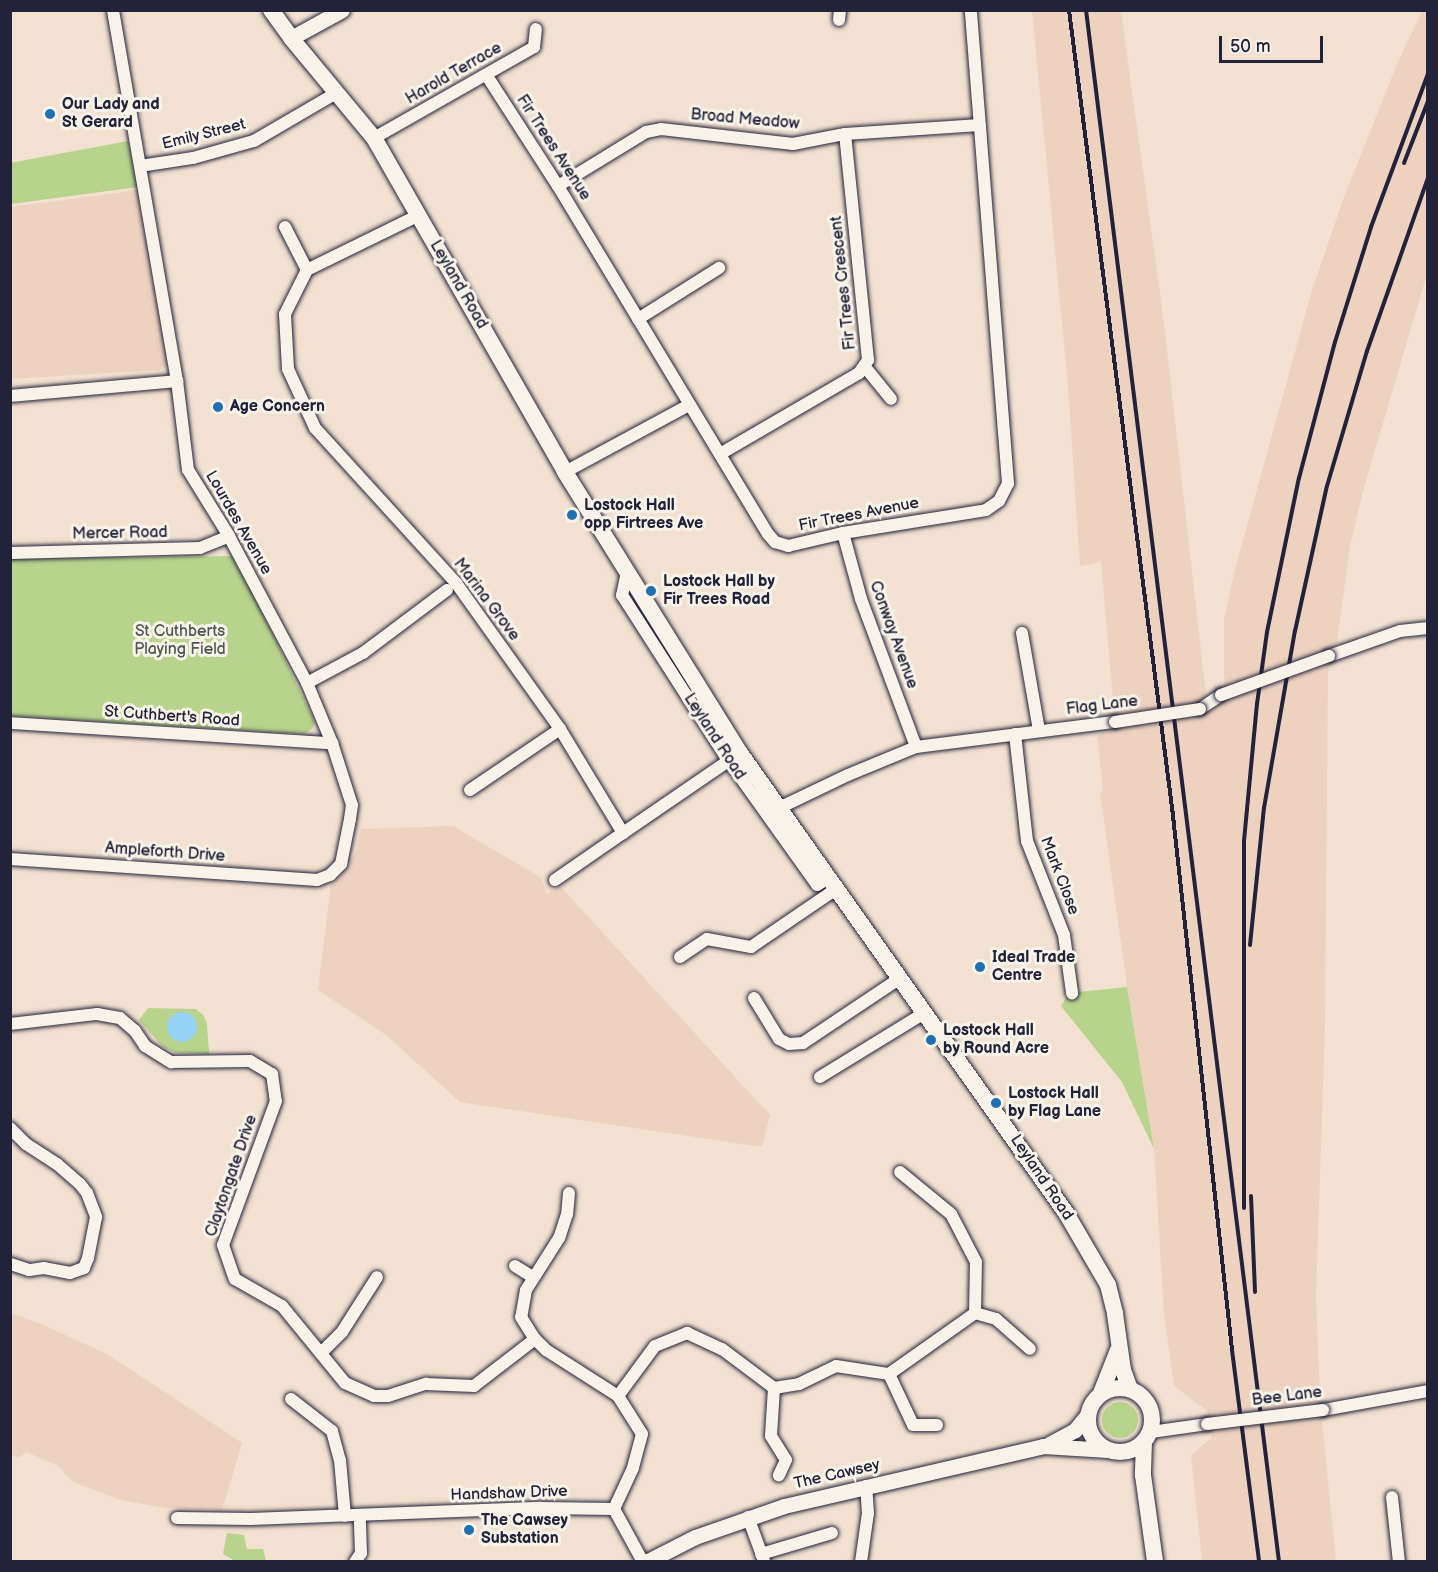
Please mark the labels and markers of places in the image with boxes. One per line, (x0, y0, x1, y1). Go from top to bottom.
place label: Our Lady and St Gerard (62, 95, 160, 133)
marker: Our Lady and St Gerard (43, 107, 57, 121)
place label: Age Concern (230, 397, 325, 417)
marker: Age Concern (211, 400, 225, 414)
place label: Lostock Hall opp Firtrees Ave (584, 496, 703, 534)
marker: Lostock Hall opp Firtrees Ave (565, 508, 579, 522)
place label: Lostock Hall by Fir Trees Road (663, 572, 775, 610)
marker: Lostock Hall by Fir Trees Road (644, 584, 658, 598)
place label: Ideal Trade Centre (992, 948, 1075, 986)
marker: Ideal Trade Centre (973, 960, 987, 974)
place label: Lostock Hall by Round Acre (943, 1021, 1049, 1059)
marker: Lostock Hall by Round Acre (924, 1033, 938, 1047)
place label: Lostock Hall by Flag Lane (1008, 1084, 1102, 1122)
marker: Lostock Hall by Flag Lane (989, 1096, 1003, 1110)
place label: The Cawsey Substation (481, 1511, 568, 1549)
marker: The Cawsey Substation (462, 1523, 476, 1537)

